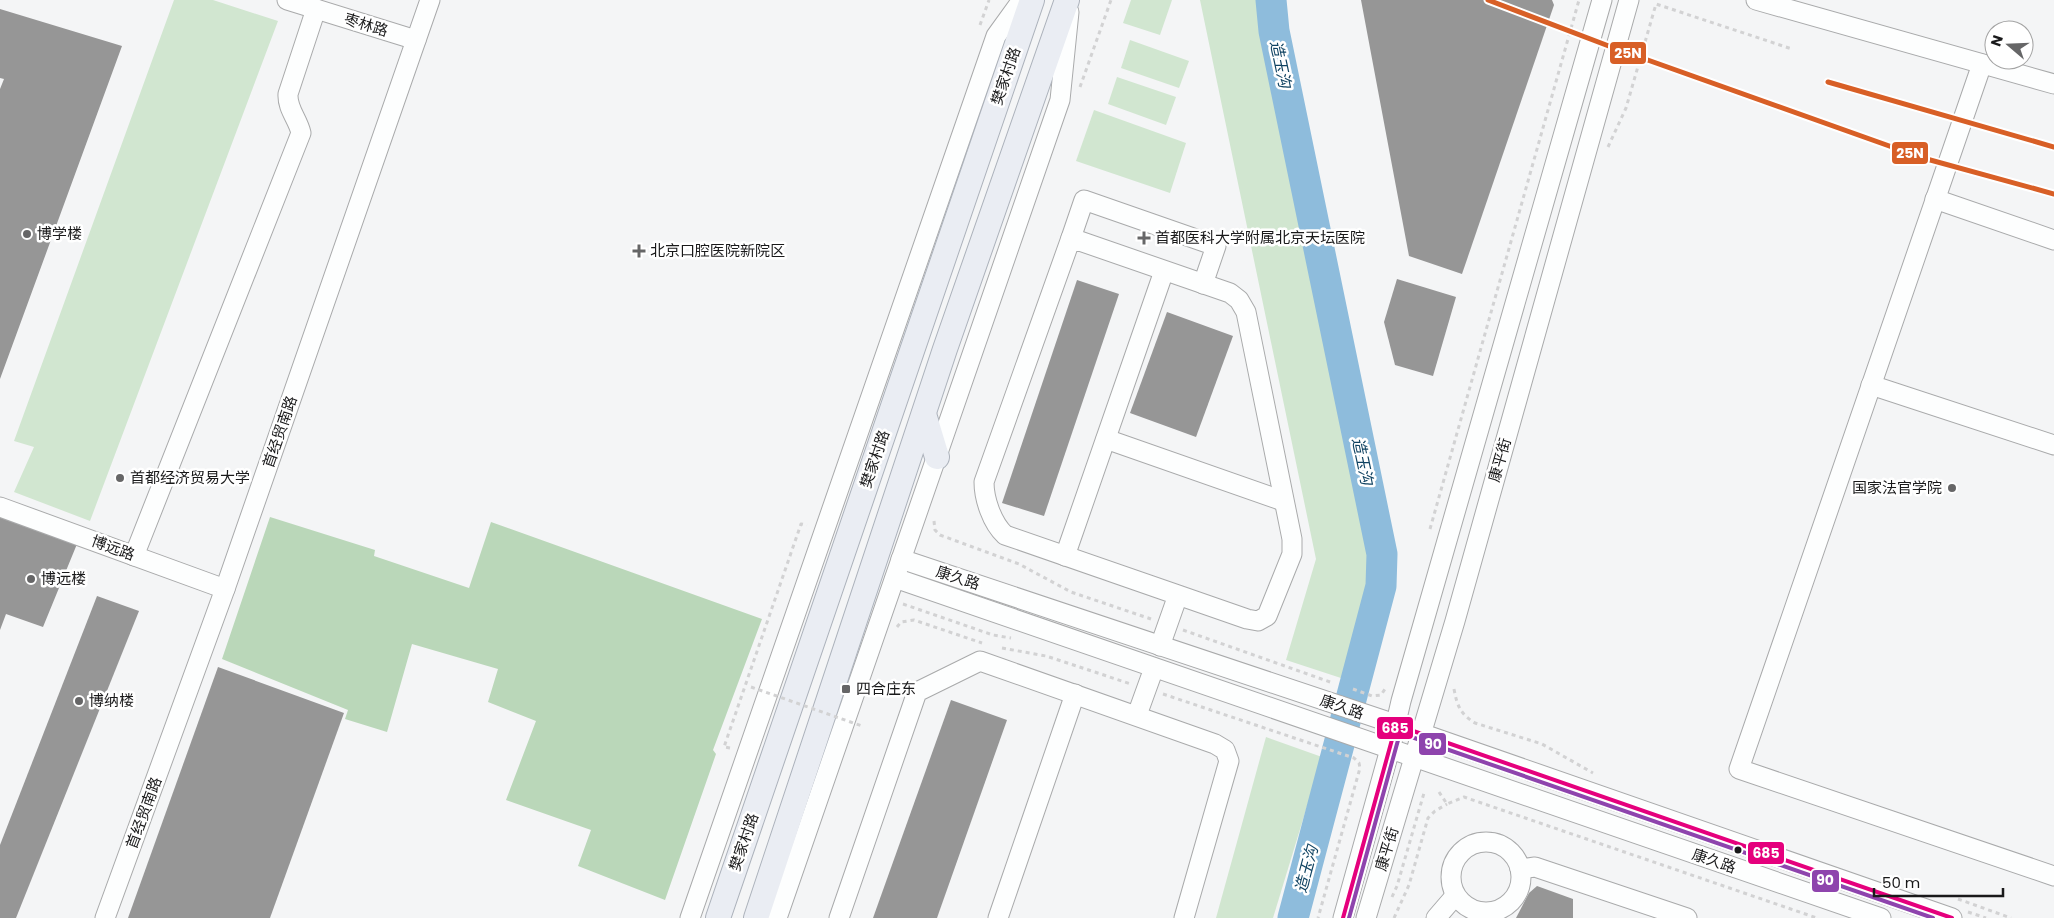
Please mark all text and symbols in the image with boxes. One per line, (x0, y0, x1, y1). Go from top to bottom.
street label: 枣林路 (342, 8, 391, 41)
north arrow (1984, 20, 2034, 70)
text: N (1986, 33, 2008, 49)
water label: 造玉沟 (1264, 38, 1297, 92)
line badge: 25N (1609, 41, 1647, 65)
text: 25N (1614, 43, 1642, 63)
street label: 樊家村路 (986, 44, 1025, 108)
line badge: 25N (1891, 141, 1929, 165)
text: 25N (1896, 143, 1924, 163)
place label: 博学楼 (37, 223, 82, 244)
place label: 首都医科大学附属北京天坛医院 (1155, 227, 1365, 248)
marker: 博学楼 (21, 228, 33, 240)
marker: 首都医科大学附属北京天坛医院 (1137, 231, 1151, 245)
place label: 北京口腔医院新院区 (650, 240, 785, 261)
marker: 北京口腔医院新院区 (632, 244, 646, 258)
street label: 首经贸南路 (257, 393, 302, 471)
street label: 樊家村路 (855, 427, 894, 491)
water label: 造玉沟 (1346, 435, 1379, 489)
street label: 康平街 (1483, 435, 1516, 484)
place label: 首都经济贸易大学 (130, 467, 250, 488)
marker: 首都经济贸易大学 (114, 472, 126, 484)
place label: 国家法官学院 (1852, 477, 1942, 498)
marker: 国家法官学院 (1946, 482, 1958, 494)
street label: 博远路 (88, 530, 138, 565)
street label: 康久路 (934, 561, 983, 594)
place label: 博远楼 (41, 568, 86, 589)
marker: 博远楼 (25, 573, 37, 585)
place label: 四合庄东 (856, 678, 916, 699)
marker: 四合庄东 (840, 683, 852, 695)
street label: 康久路 (1317, 689, 1367, 724)
place label: 博纳楼 (89, 690, 134, 711)
marker: 博纳楼 (73, 695, 85, 707)
line badge: 685 (1376, 716, 1414, 740)
text: 685 (1381, 718, 1409, 738)
line badge: 90 (1418, 732, 1447, 756)
text: 90 (1424, 734, 1442, 754)
street label: 首经贸南路 (121, 774, 166, 852)
street label: 樊家村路 (724, 810, 763, 874)
street label: 康平街 (1370, 824, 1403, 873)
water label: 造玉沟 (1289, 841, 1324, 895)
line badge: 685 (1747, 841, 1785, 865)
street label: 康久路 (1689, 843, 1739, 878)
text: 685 (1752, 843, 1780, 863)
unlabelled marker (1733, 845, 1743, 855)
scale bar (1874, 866, 2003, 898)
line badge: 90 (1811, 869, 1840, 893)
text: 90 (1816, 870, 1834, 890)
text: 50 m (1882, 872, 1920, 893)

